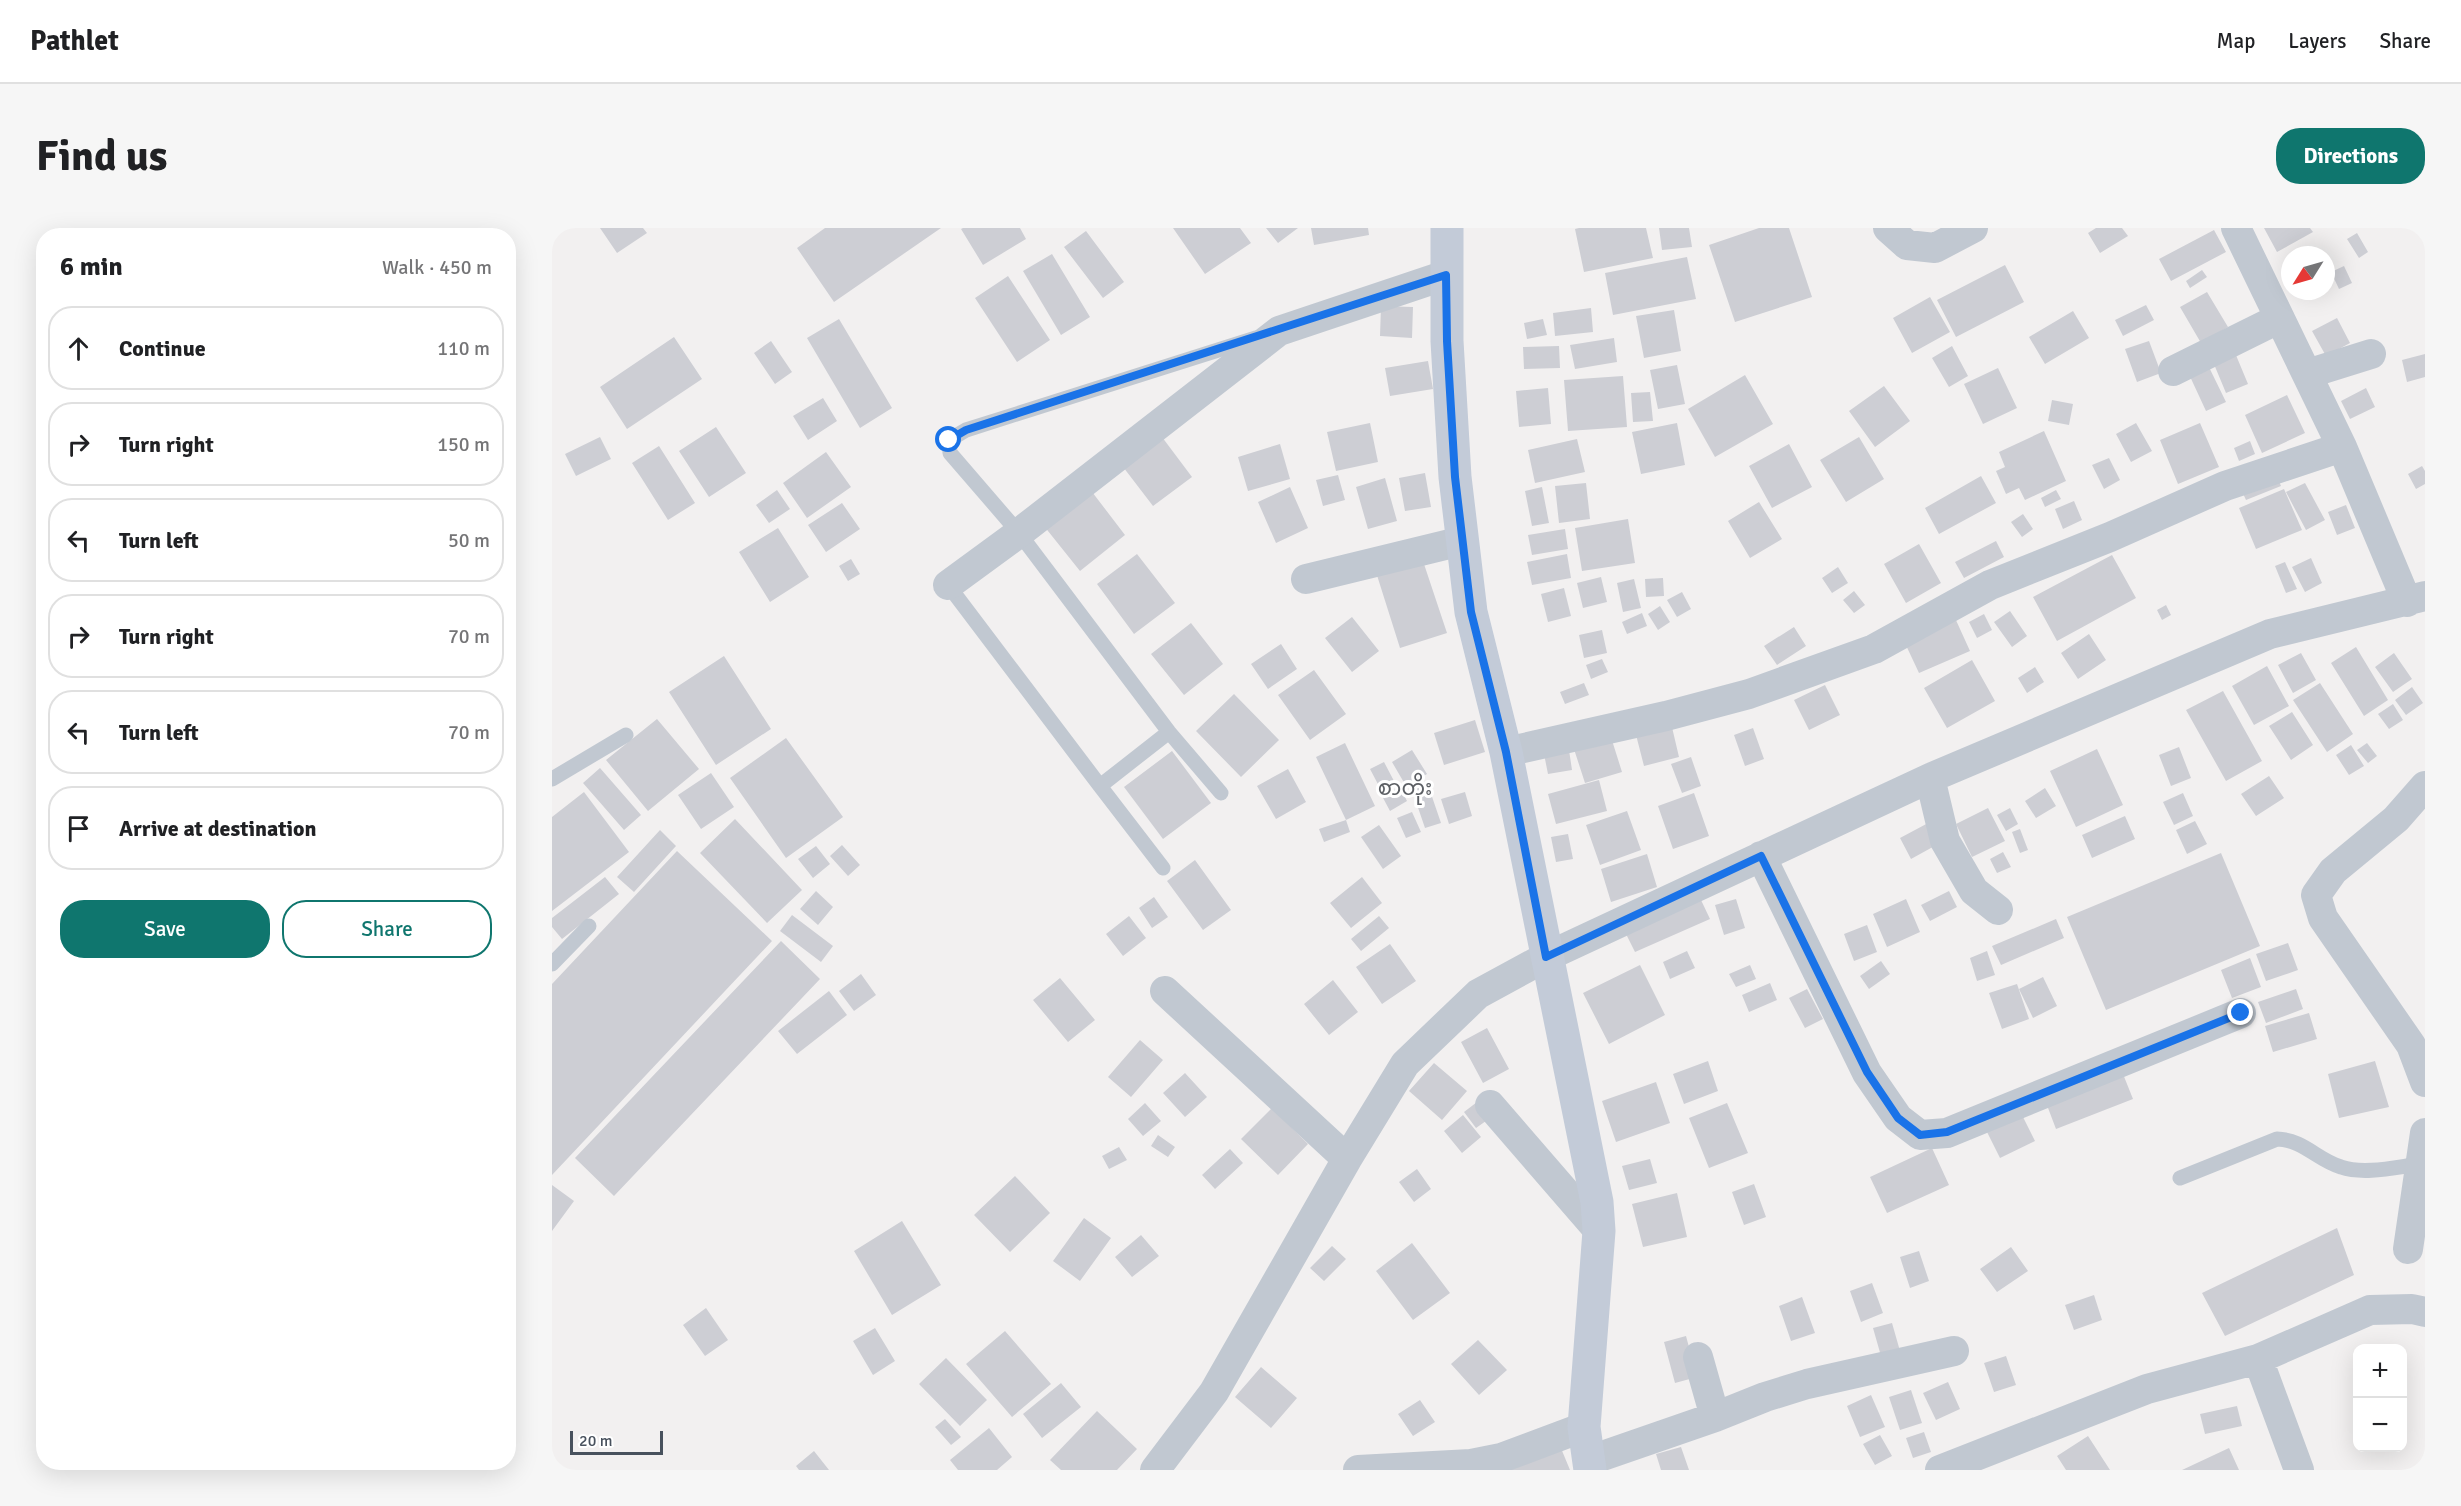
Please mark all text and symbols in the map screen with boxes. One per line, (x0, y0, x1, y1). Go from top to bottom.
text: Pathlet (30, 24, 119, 58)
text: Map (2217, 28, 2255, 54)
text: Layers (2288, 28, 2346, 54)
text: Share (2379, 28, 2431, 54)
button: Directions (2276, 128, 2425, 184)
text: Find us (36, 131, 167, 182)
north arrow (2281, 246, 2335, 300)
text: 6 min (60, 251, 123, 283)
text: Walk · 450 m (382, 255, 492, 280)
icon: ahead (62, 332, 95, 365)
text: Continue (119, 335, 206, 362)
text: 110 m (437, 336, 490, 361)
route start (935, 426, 961, 452)
icon: right (62, 428, 95, 461)
text: Turn right (119, 431, 214, 458)
text: 150 m (437, 432, 490, 457)
icon: left (62, 524, 95, 557)
text: Turn left (119, 527, 199, 554)
text: 50 m (448, 528, 490, 553)
icon: right (62, 620, 95, 653)
text: Turn right (119, 623, 214, 650)
text: 70 m (448, 624, 490, 649)
icon: left (62, 716, 95, 749)
text: Turn left (119, 719, 199, 746)
text: 70 m (448, 720, 490, 745)
district label: စာတိုး (1378, 772, 1432, 805)
icon: arrive (62, 812, 95, 845)
text: Arrive at destination (119, 815, 316, 842)
button: Save (60, 900, 270, 958)
button: Share (282, 900, 492, 958)
route end (2227, 999, 2253, 1025)
map controls (2353, 1344, 2407, 1452)
button: + (2353, 1344, 2407, 1398)
button: − (2353, 1398, 2407, 1452)
scale bar (570, 1428, 663, 1456)
text: 20 m (579, 1431, 613, 1451)

